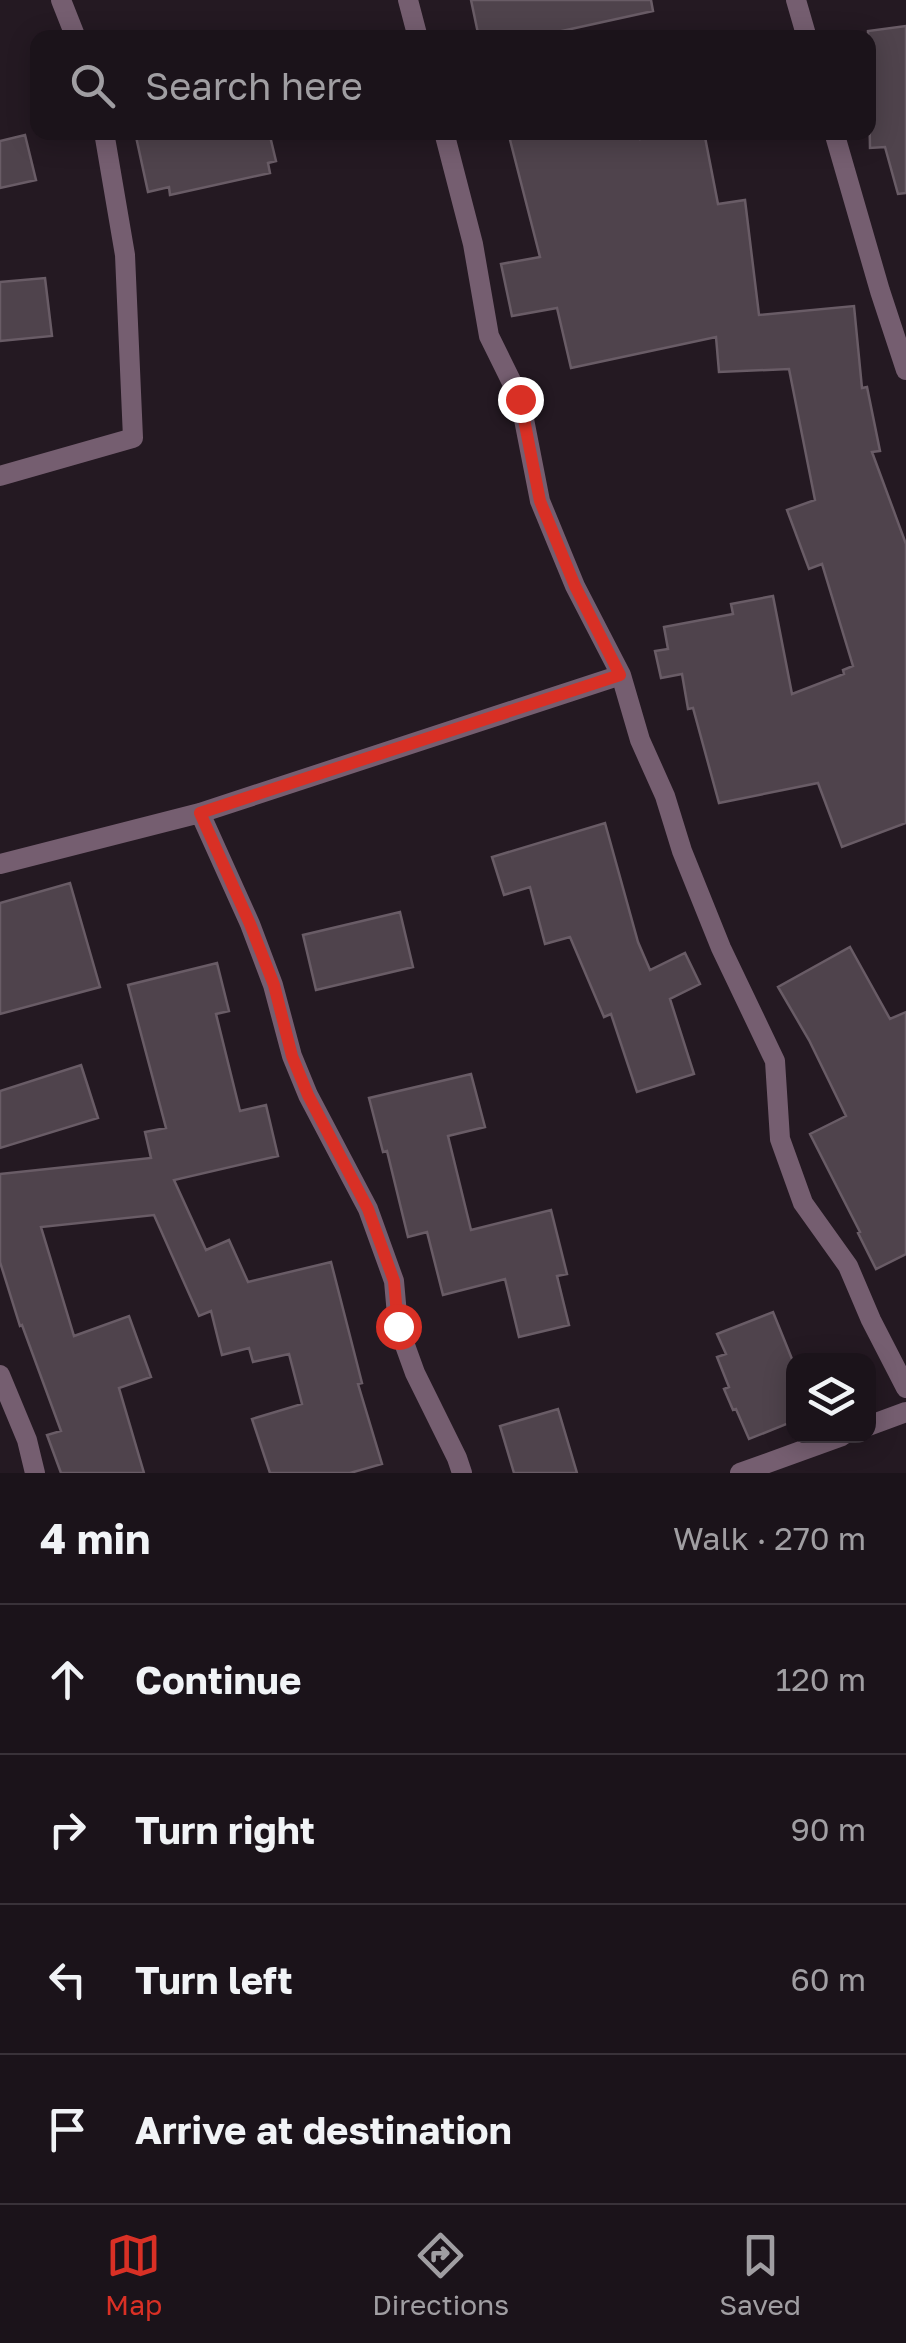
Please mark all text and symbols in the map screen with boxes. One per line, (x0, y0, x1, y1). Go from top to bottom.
search box (30, 30, 876, 140)
icon: search (65, 58, 120, 113)
text: Search here (145, 63, 363, 108)
route end (498, 377, 544, 423)
route start (376, 1304, 422, 1350)
map controls (786, 1353, 876, 1443)
button: layers (786, 1353, 876, 1443)
text: 4 min (40, 1513, 150, 1563)
text: Walk · 270 m (673, 1519, 866, 1557)
icon: ahead (40, 1652, 95, 1707)
text: Continue (135, 1657, 301, 1702)
text: 120 m (776, 1660, 866, 1698)
icon: right (40, 1802, 95, 1857)
text: Turn right (135, 1807, 315, 1852)
text: 90 m (790, 1810, 866, 1848)
icon: left (40, 1952, 95, 2007)
text: Turn left (135, 1957, 293, 2002)
text: 60 m (790, 1960, 866, 1998)
icon: arrive (40, 2102, 95, 2157)
text: Arrive at destination (135, 2107, 512, 2152)
tab: Map (105, 2228, 162, 2321)
tab: Directions (372, 2228, 509, 2321)
tab: Saved (719, 2228, 801, 2321)

